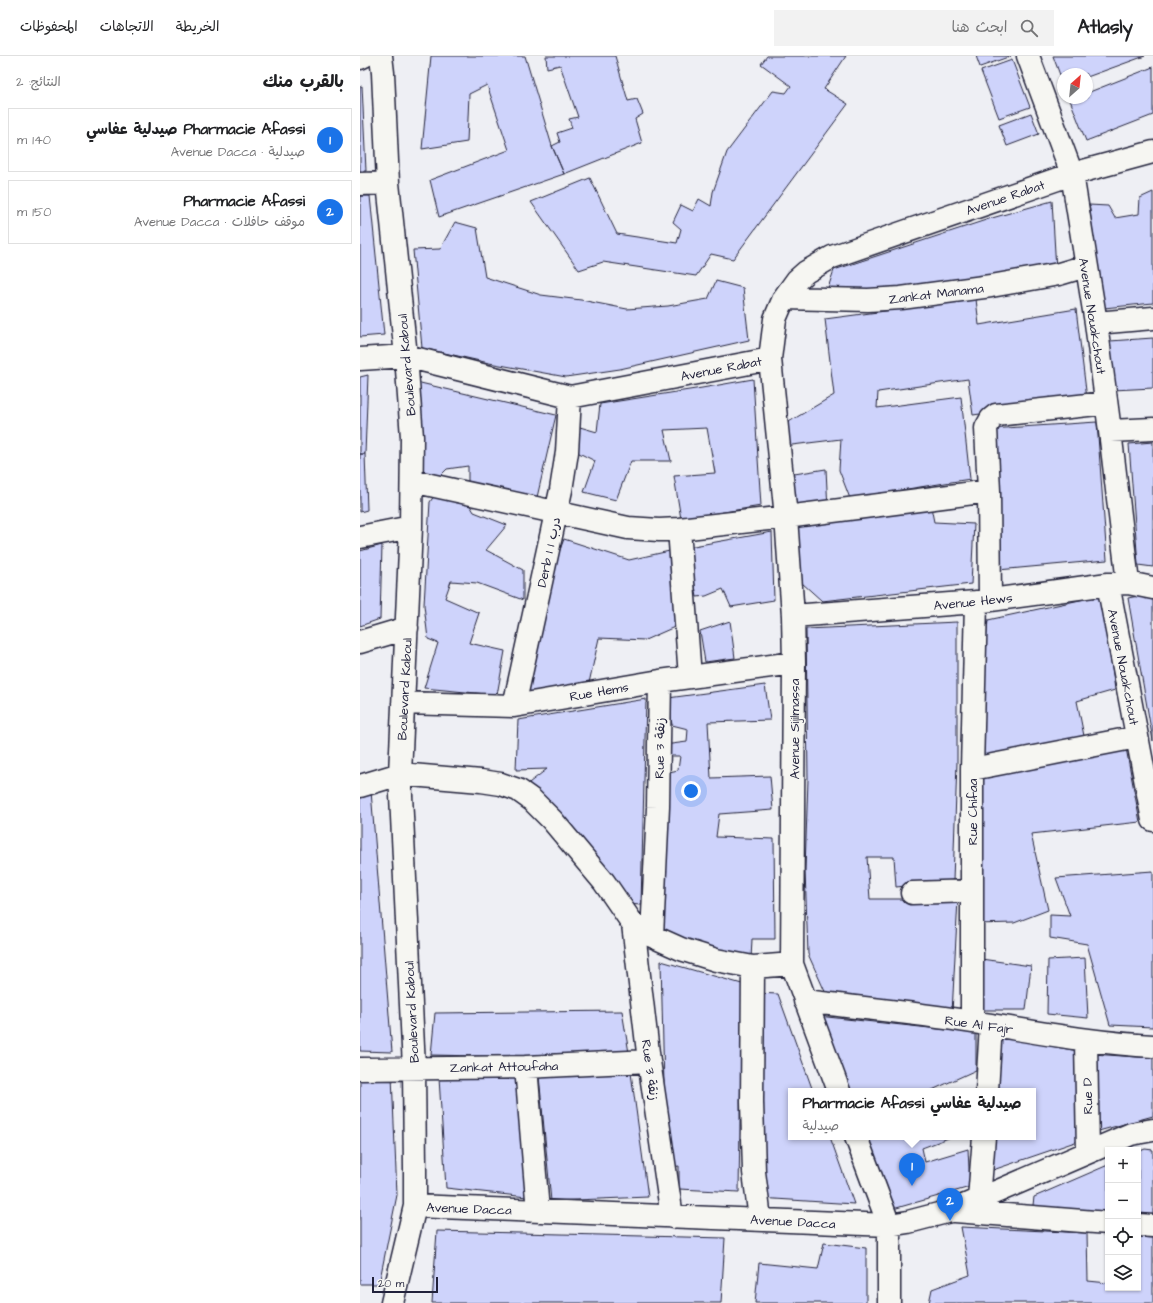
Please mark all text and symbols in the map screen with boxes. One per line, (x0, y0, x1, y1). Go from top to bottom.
search box (774, 10, 1054, 46)
text: Atlasly (1078, 14, 1133, 41)
text: المحفوظات (20, 17, 78, 37)
text: الاتجاهات (100, 17, 154, 37)
text: الخريطة (176, 17, 219, 37)
text: ابحث هنا (951, 17, 1008, 38)
icon: search (1018, 17, 1040, 39)
north arrow (1057, 68, 1093, 104)
text: بالقرب منك (263, 70, 344, 94)
text: النتائج: 2 (16, 73, 61, 91)
text: Pharmacie Afassi صيدلية عفاسي (86, 119, 305, 140)
text: 140 m (17, 131, 51, 149)
text: 1 (329, 131, 331, 149)
text: صيدلية · Avenue Dacca (171, 143, 305, 161)
street label: Avenue Rabat (963, 176, 1048, 220)
text: Pharmacie Afassi (183, 191, 305, 212)
text: 150 m (17, 203, 51, 221)
text: 2 (326, 203, 334, 221)
text: موقف حافلات · Avenue Dacca (134, 213, 305, 231)
street label: Avenue Nouakchout (1074, 256, 1110, 377)
street label: Zankat Manama (888, 279, 985, 309)
street label: Boulevard Kaboul (394, 313, 420, 417)
street label: Avenue Rabat (679, 352, 764, 386)
street label: Derb 1 درب 1 (533, 515, 565, 589)
street label: Avenue Hews (933, 589, 1014, 615)
street label: Avenue Nouakchout (1103, 608, 1143, 728)
street label: Boulevard Kaboul (393, 637, 417, 741)
street label: Rue Hems (568, 678, 631, 706)
street label: Avenue Sijilmassa (786, 678, 804, 779)
street label: Rue 3 زنقة (650, 717, 670, 779)
street label: Rue Chifaa (964, 778, 982, 845)
your location (681, 781, 701, 801)
street label: Boulevard Kaboul (400, 960, 424, 1064)
street label: Rue Al Fajr (944, 1011, 1014, 1039)
street label: Rue 3 زنقة (637, 1039, 663, 1102)
street label: Zankat Attoufaha (450, 1057, 559, 1077)
street label: Rue D (1079, 1077, 1097, 1114)
popup (788, 1088, 1036, 1140)
text: Pharmacie Afassi صيدلية عفاسي (803, 1093, 1021, 1114)
text: صيدلية (803, 1117, 839, 1135)
map controls (1105, 1147, 1141, 1291)
button: + (1105, 1147, 1141, 1183)
pin: 1 (899, 1153, 925, 1186)
button: − (1105, 1183, 1141, 1219)
pin: 2 (937, 1188, 963, 1221)
street label: Avenue Dacca (426, 1199, 512, 1220)
street label: Avenue Dacca (750, 1211, 837, 1233)
button: locate (1105, 1219, 1141, 1255)
button: layers (1105, 1255, 1141, 1291)
scale bar (372, 1275, 438, 1294)
text: 20 m (378, 1276, 404, 1291)

